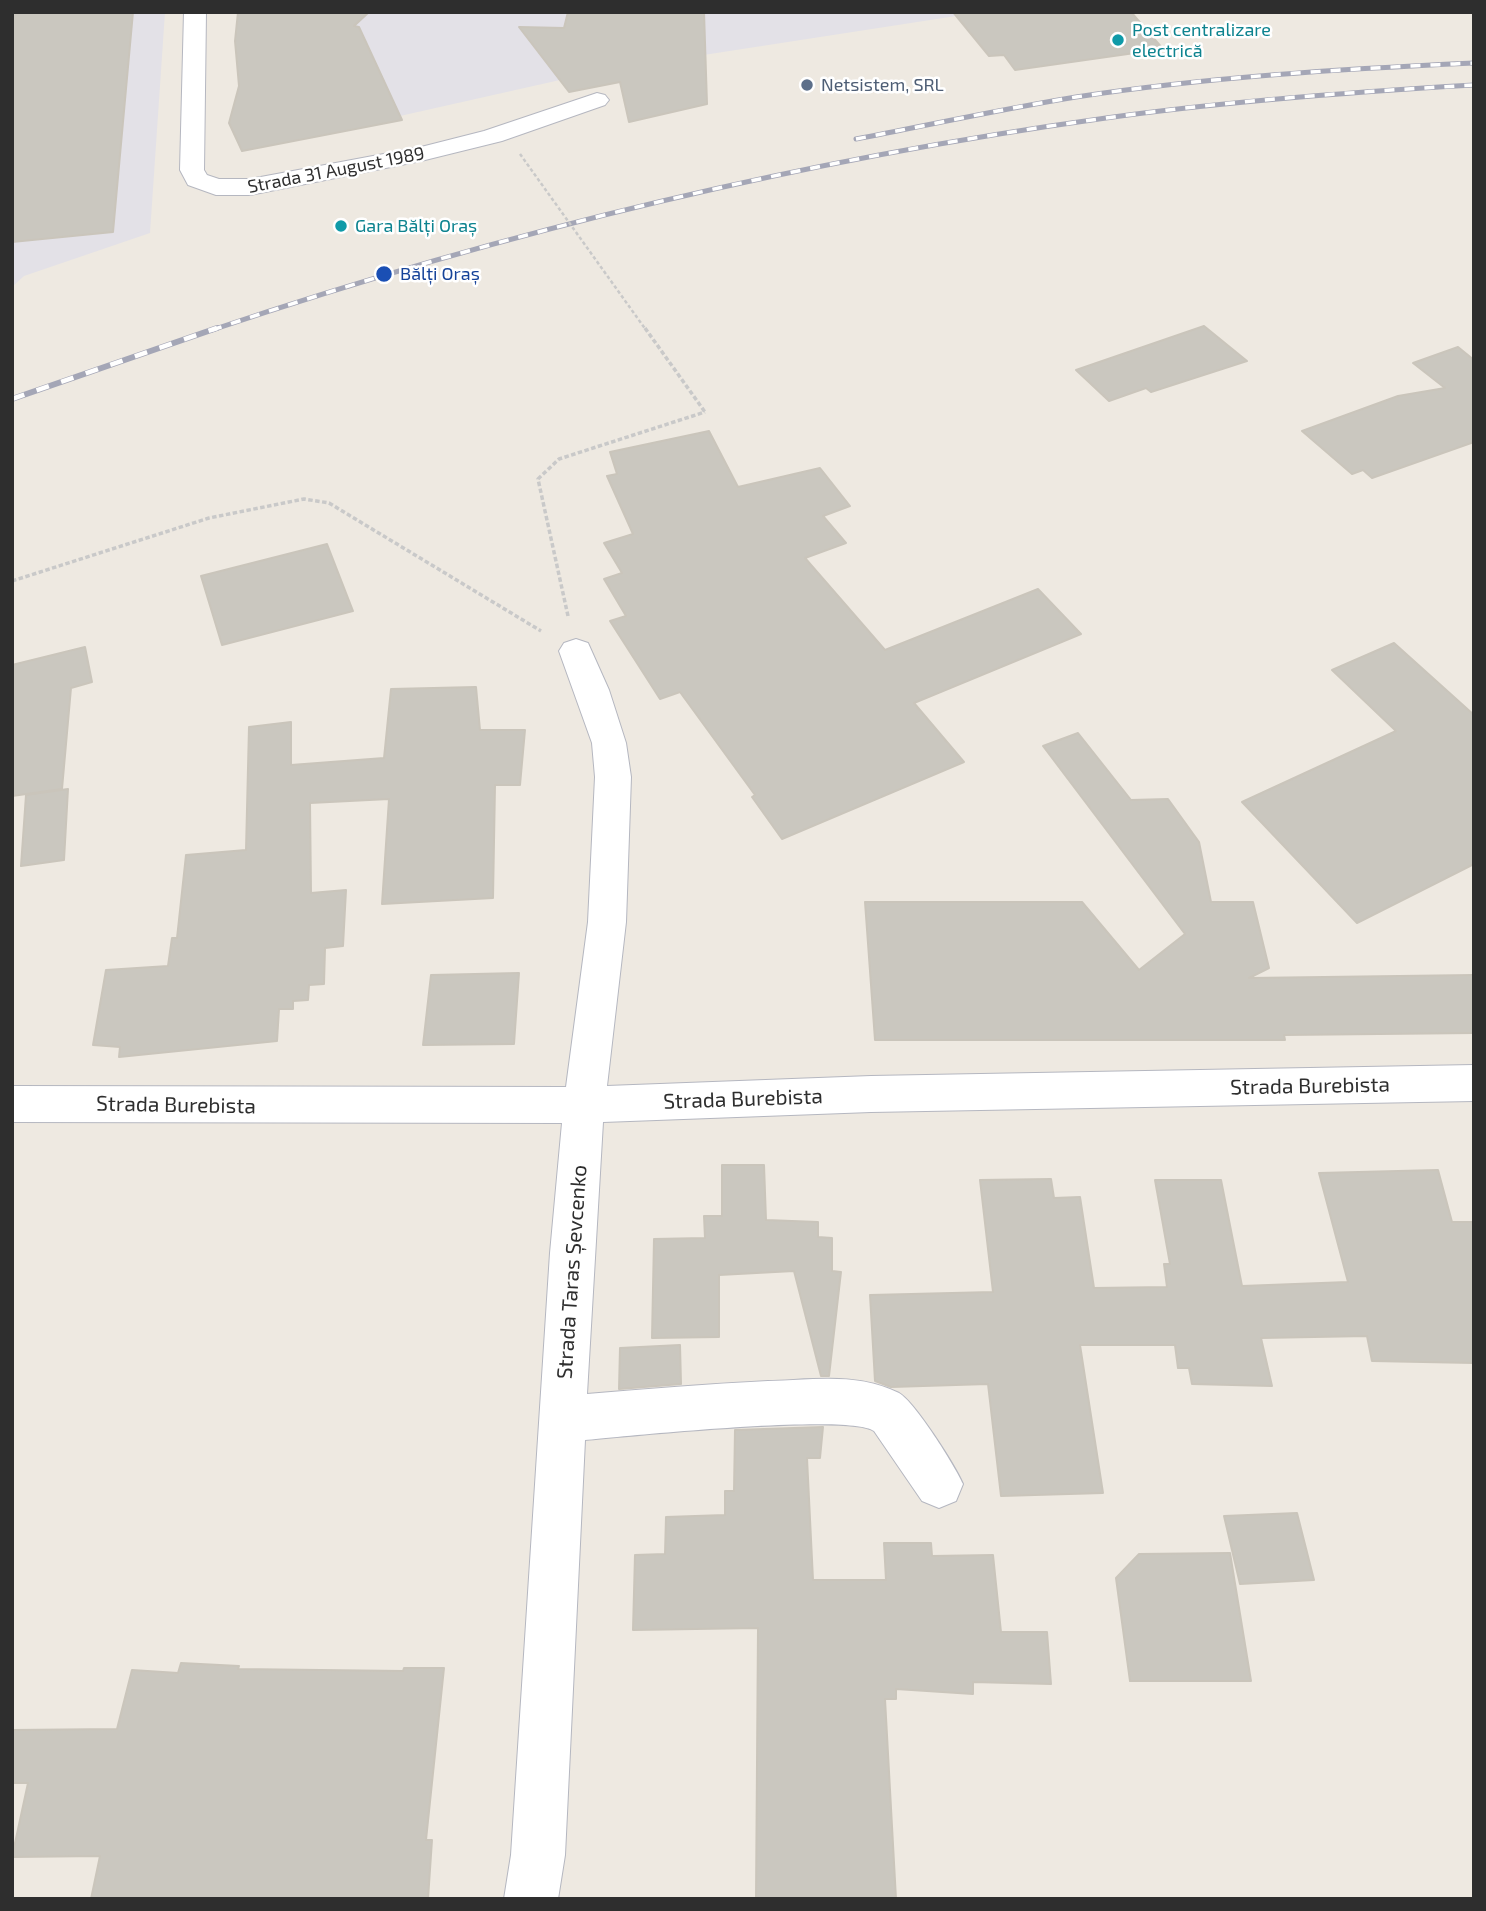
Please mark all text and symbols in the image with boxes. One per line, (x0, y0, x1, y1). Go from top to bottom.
place label: Post centralizare electrică (1132, 19, 1271, 61)
marker: Post centralizare electrică (1110, 32, 1126, 48)
place label: Netsistem, SRL (821, 74, 944, 96)
marker: Netsistem, SRL (799, 77, 815, 93)
street label: Strada 31 August 1989 (246, 142, 426, 198)
place label: Gara Bălți Oraș (355, 215, 477, 237)
marker: Gara Bălți Oraș (333, 218, 349, 234)
place label: Bălți Oraș (400, 263, 480, 285)
marker: Bălți Oraș (374, 264, 394, 284)
street label: Strada Burebista (1230, 1072, 1390, 1100)
street label: Strada Burebista (663, 1084, 823, 1114)
street label: Strada Burebista (96, 1091, 256, 1119)
street label: Strada Taras Șevcenko (552, 1164, 592, 1380)

